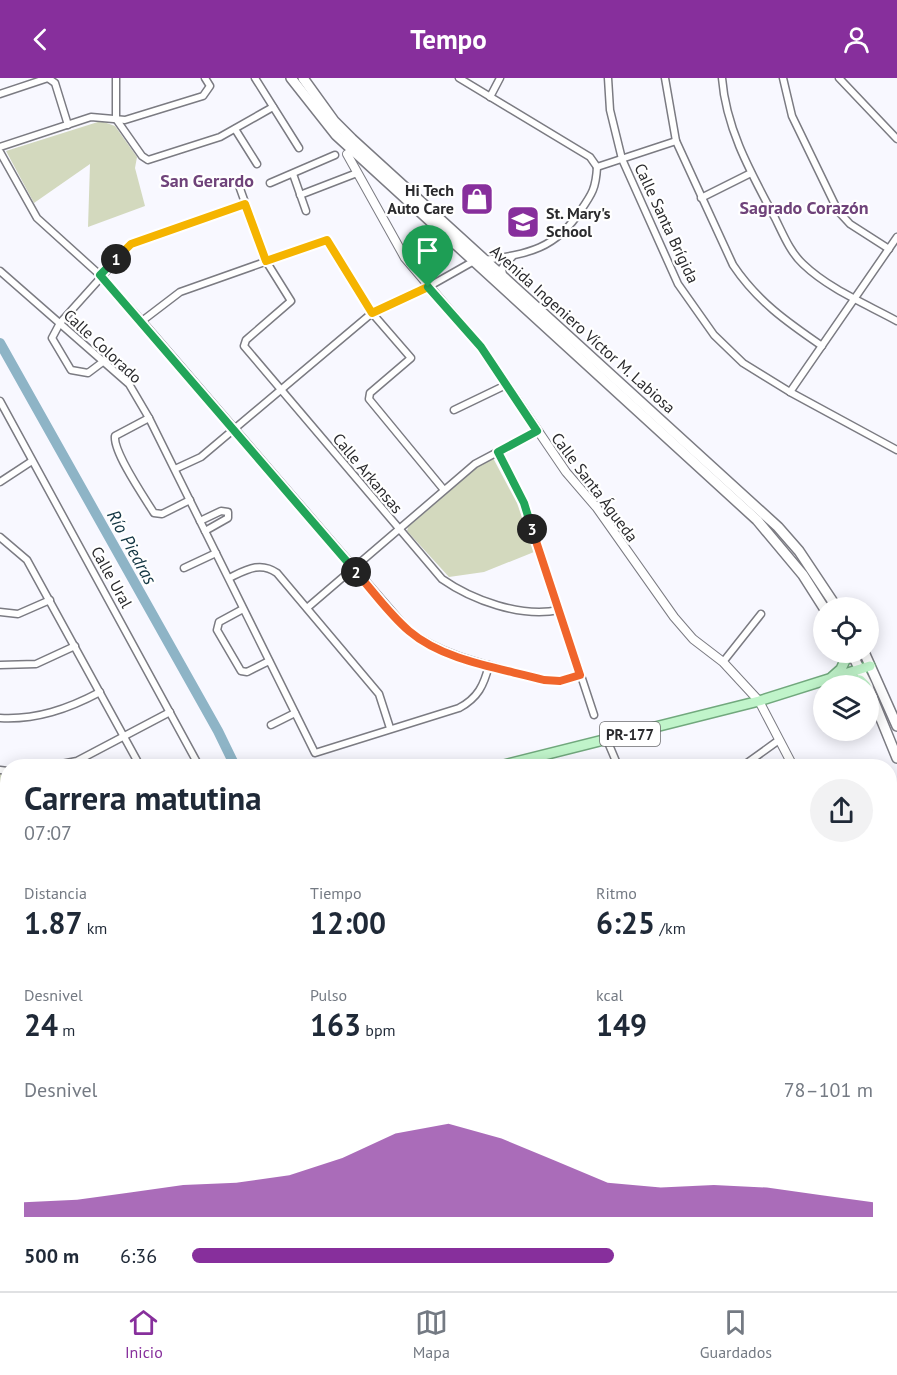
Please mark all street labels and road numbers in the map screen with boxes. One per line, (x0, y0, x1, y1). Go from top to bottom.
street label: Calle Santa Brígida (630, 160, 704, 286)
street label: Avenida Ingeniero Víctor M. Labiosa (486, 241, 680, 417)
street label: Calle Colorado (60, 305, 146, 387)
street label: Calle Santa Águeda (547, 428, 643, 546)
street label: Calle Arkansas (329, 429, 408, 517)
street label: Calle Ural (87, 543, 137, 611)
road number: PR-177 (600, 722, 660, 746)

